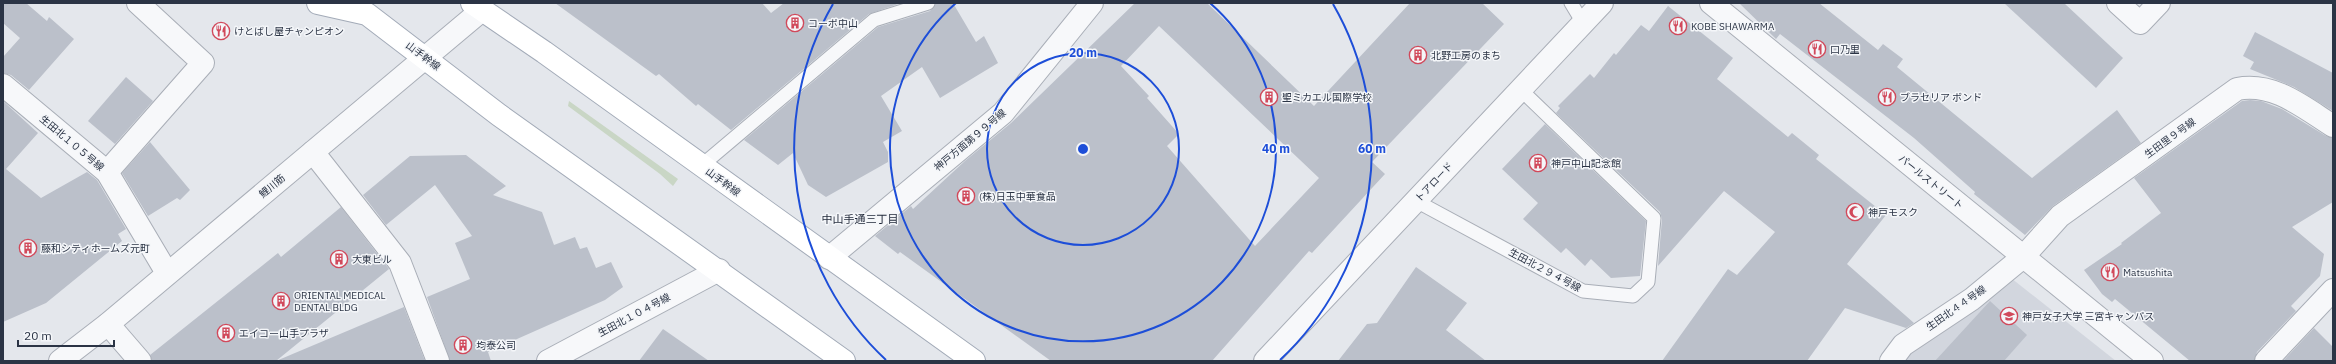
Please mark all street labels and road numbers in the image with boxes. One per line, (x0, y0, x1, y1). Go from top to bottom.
street label: 山手幹線 (403, 39, 443, 73)
street label: 神戸方面第９９号線 (931, 106, 1009, 174)
street label: 生田北１０５号線 (37, 112, 107, 174)
street label: 生田里９号線 (2142, 115, 2198, 161)
street label: パールストリート (1896, 152, 1966, 212)
street label: トアロード (1412, 159, 1456, 205)
street label: 山手幹線 (703, 165, 743, 199)
street label: 鯉川筋 (256, 171, 288, 201)
street label: 生田北２９４号線 (1507, 245, 1583, 295)
street label: 生田北４４号線 (1924, 283, 1988, 333)
street label: 生田北１０４号線 (596, 290, 672, 340)

